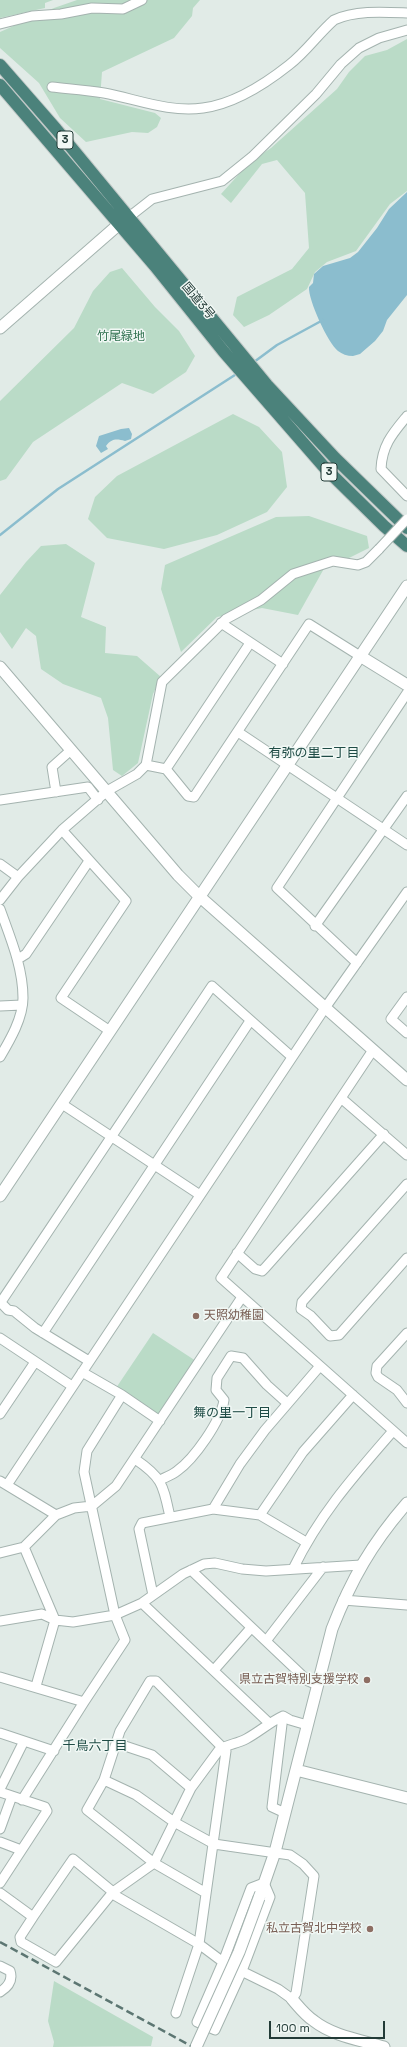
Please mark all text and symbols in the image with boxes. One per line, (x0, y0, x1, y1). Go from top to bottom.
road number: 3 (57, 131, 73, 149)
street label: 国道3号 (179, 280, 217, 322)
park label: 竹尾緑地 (97, 330, 145, 344)
road number: 3 (321, 463, 337, 481)
district label: 有弥の里二丁目 (269, 745, 359, 761)
place label: 天照幼稚園 (204, 1309, 264, 1323)
marker: 天照幼稚園 (191, 1311, 201, 1321)
district label: 舞の里一丁目 (193, 1405, 271, 1421)
place label: 県立古賀特別支援学校 (239, 1673, 359, 1687)
marker: 県立古賀特別支援学校 (362, 1675, 372, 1685)
district label: 千鳥六丁目 (63, 1738, 127, 1754)
place label: 私立古賀北中学校 (266, 1922, 362, 1936)
marker: 私立古賀北中学校 (365, 1924, 375, 1934)
scale bar (271, 2013, 387, 2039)
text: 100 m (276, 2020, 310, 2036)

